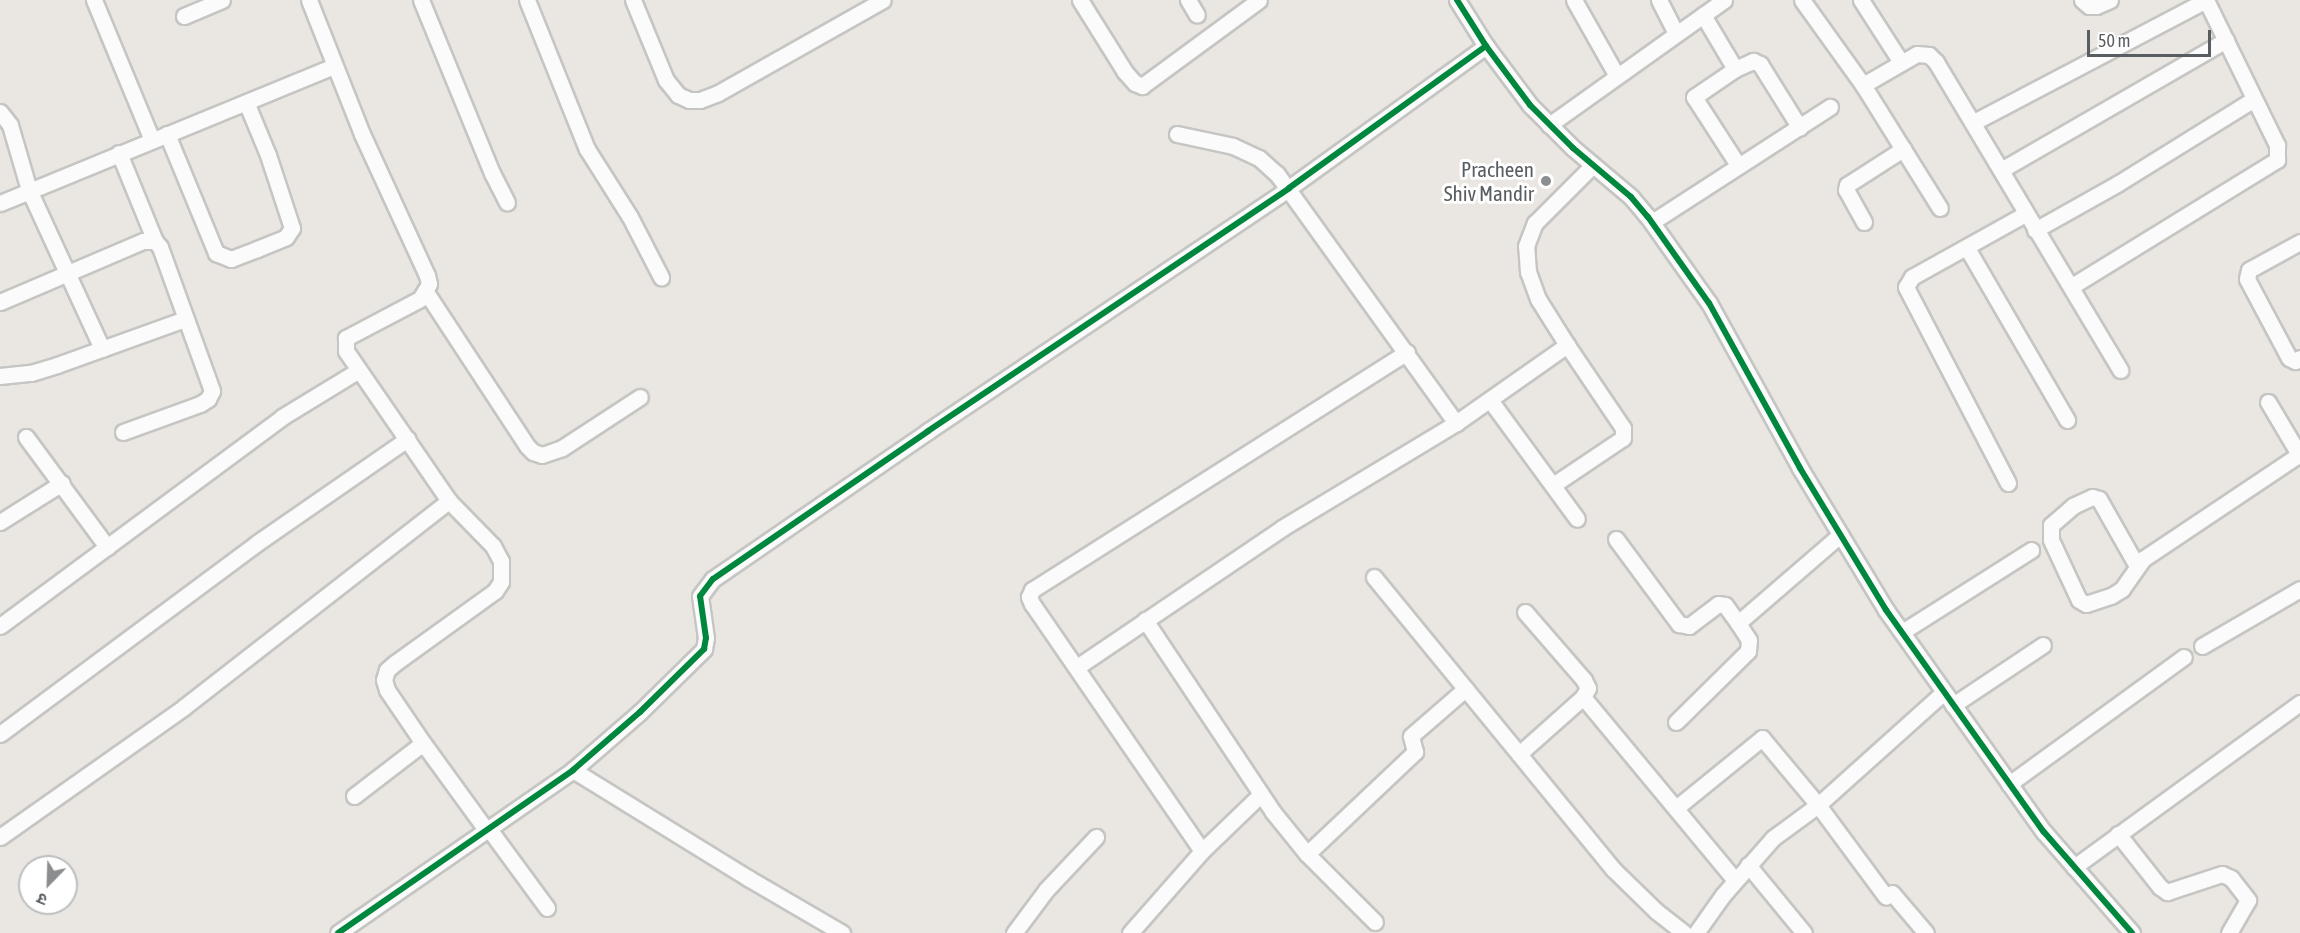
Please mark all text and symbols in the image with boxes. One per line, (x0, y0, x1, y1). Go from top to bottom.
scale bar (2090, 18, 2214, 56)
text: 50 m (2098, 30, 2130, 51)
place label: Pracheen Shiv Mandir (1444, 156, 1534, 206)
marker: Pracheen Shiv Mandir (1539, 174, 1553, 188)
north arrow (18, 855, 78, 915)
text: उ (34, 890, 50, 910)

